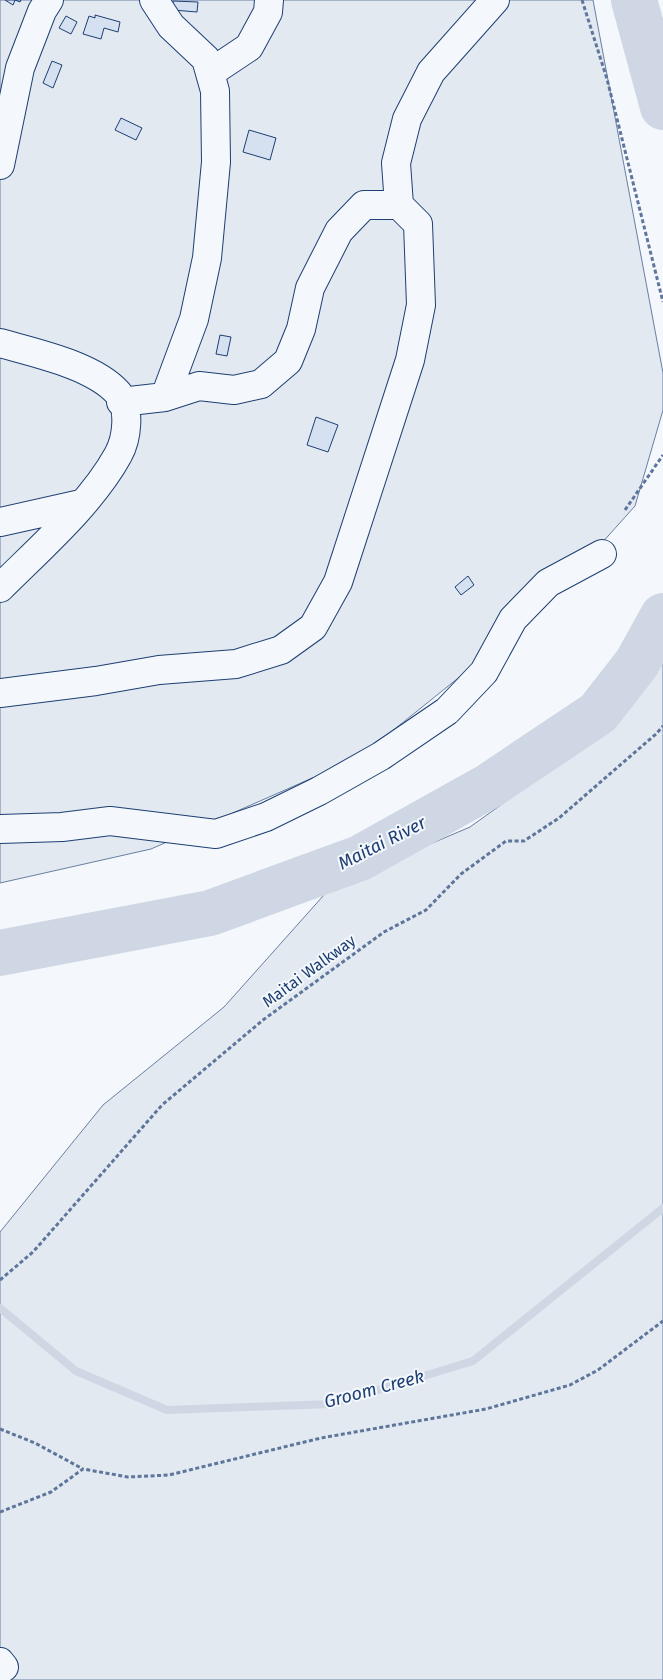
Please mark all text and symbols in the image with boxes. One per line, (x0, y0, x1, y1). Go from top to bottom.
water label: Maitai River (334, 811, 431, 875)
street label: Maitai Walkway (259, 931, 359, 1011)
water label: Groom Creek (322, 1365, 427, 1413)

